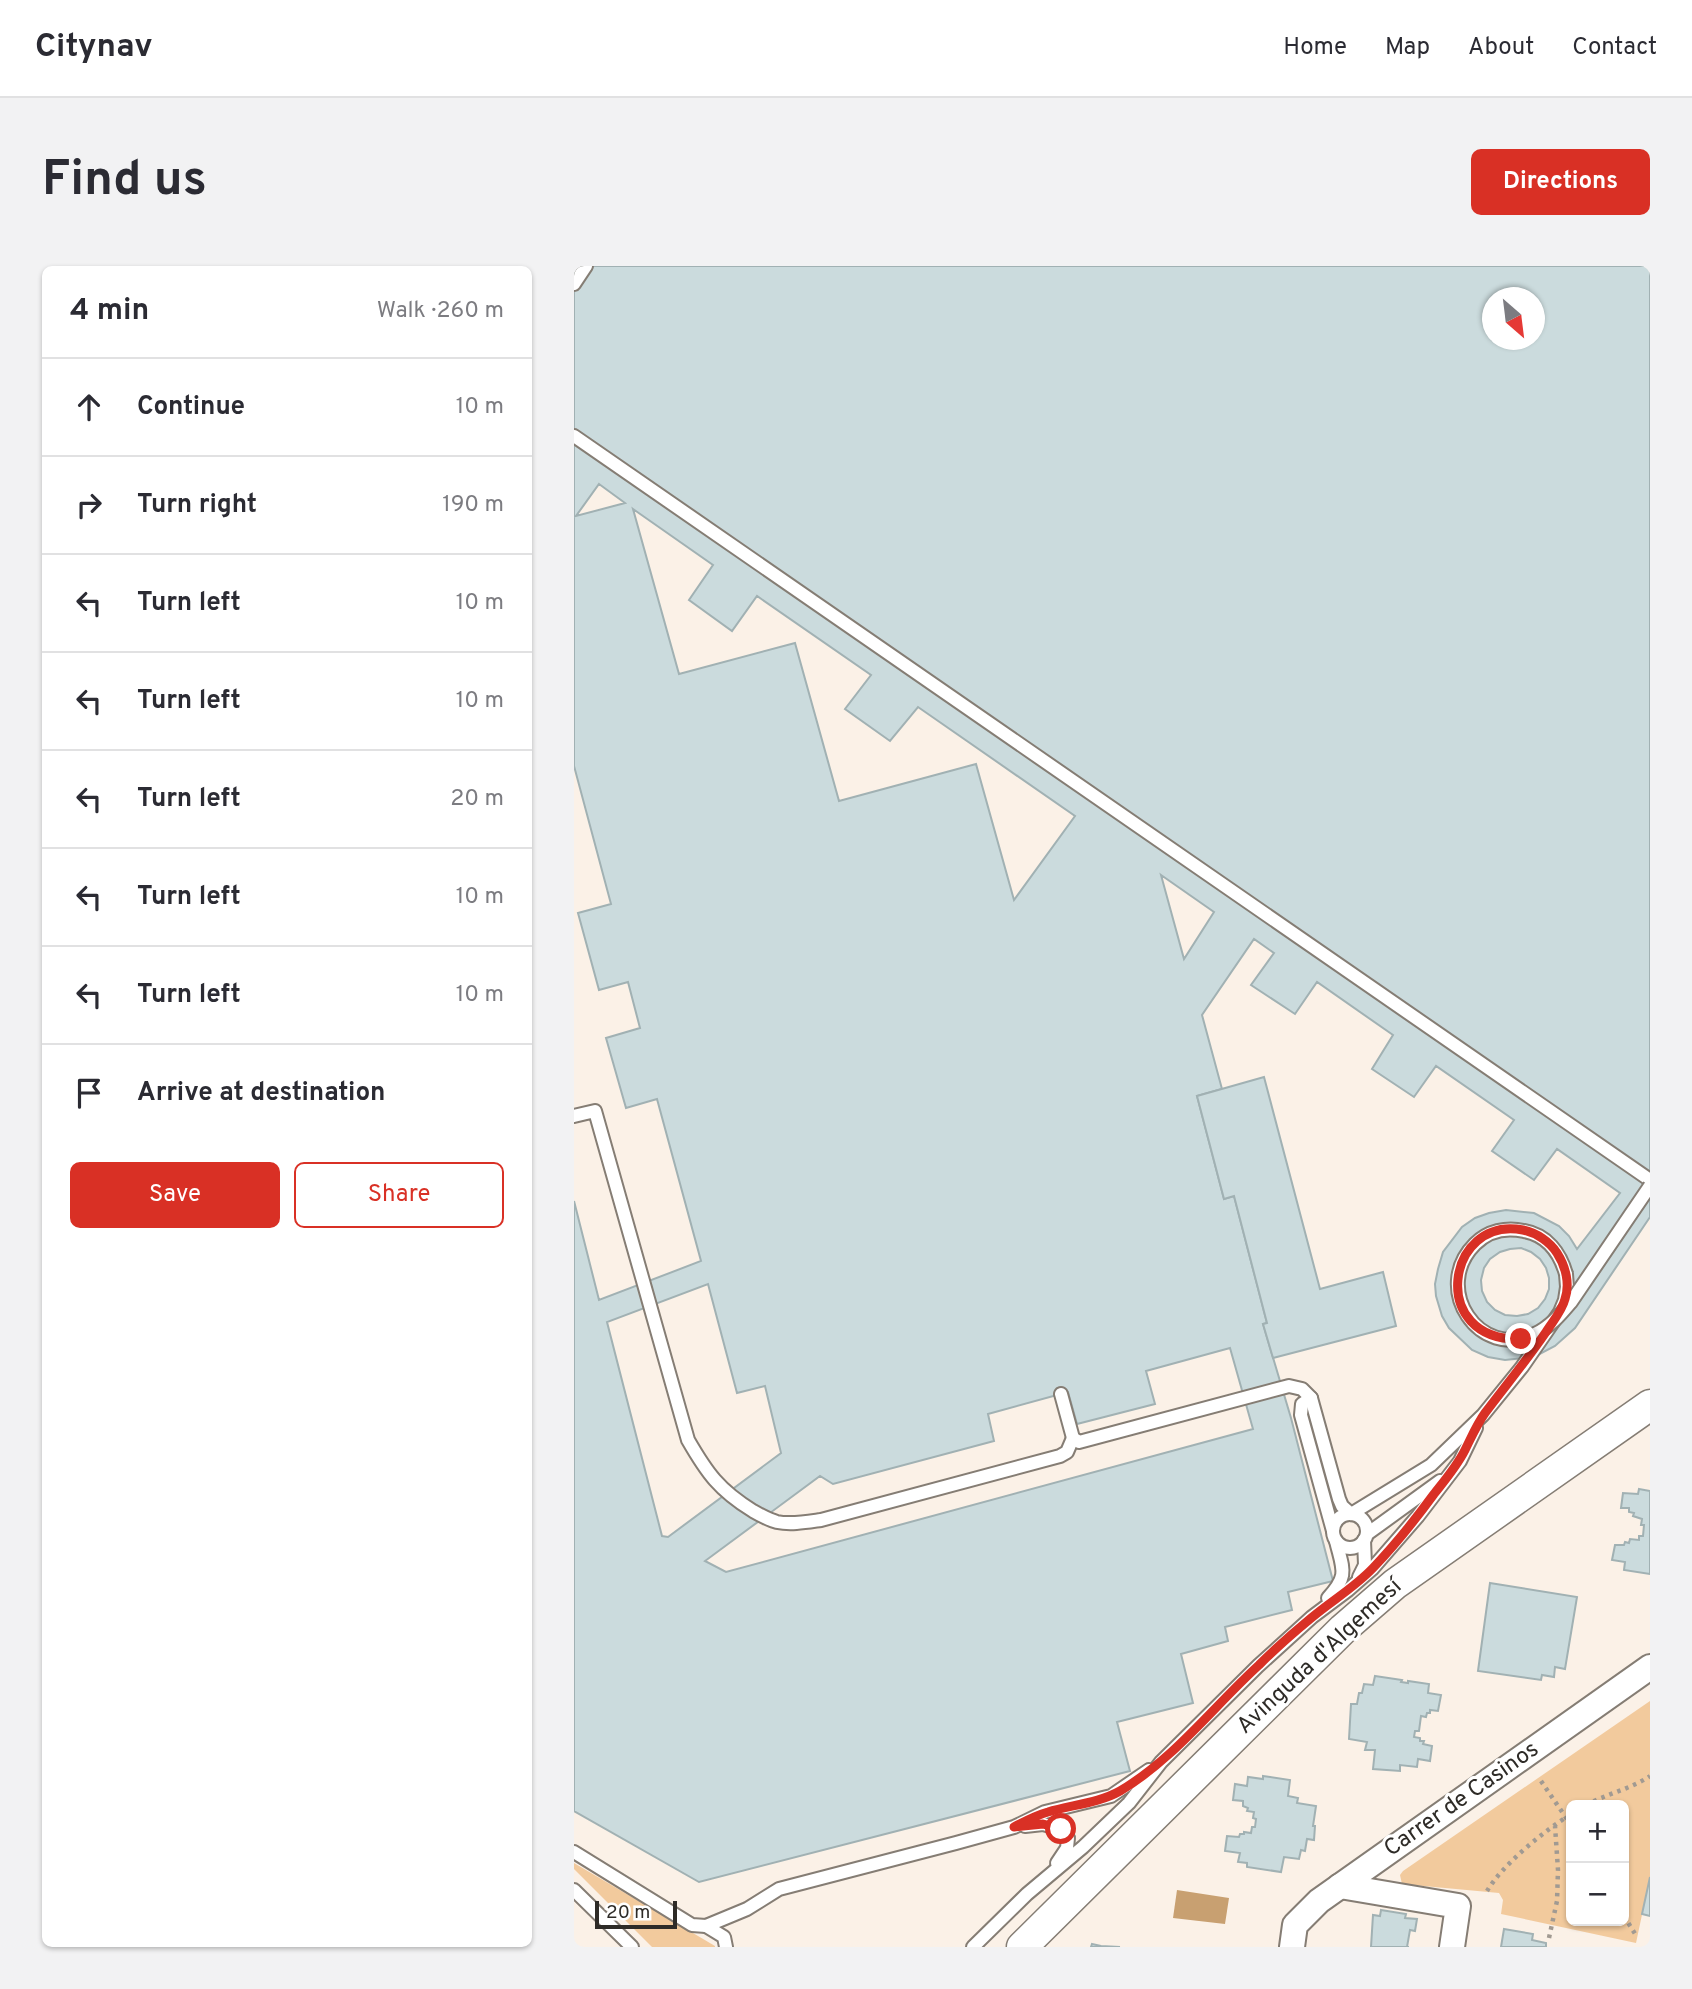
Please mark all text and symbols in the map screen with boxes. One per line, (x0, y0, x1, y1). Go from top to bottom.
text: Citynav (35, 27, 153, 69)
text: Home (1283, 33, 1347, 63)
text: Map (1385, 33, 1430, 63)
text: About (1468, 33, 1534, 63)
text: Contact (1572, 33, 1657, 63)
button: Directions (1471, 149, 1650, 215)
text: Find us (42, 151, 207, 213)
north arrow (1482, 287, 1545, 350)
text: 4 min (70, 293, 149, 330)
text: Walk · 260 m (377, 297, 504, 326)
icon: ahead (70, 388, 108, 426)
text: Continue (137, 391, 245, 424)
text: 10 m (456, 393, 504, 422)
icon: right (70, 486, 108, 524)
text: Turn right (137, 489, 257, 522)
text: 190 m (442, 491, 504, 520)
icon: left (70, 584, 108, 622)
text: Turn left (137, 587, 241, 620)
text: 10 m (456, 589, 504, 618)
icon: left (70, 682, 108, 720)
text: Turn left (137, 685, 241, 718)
text: 10 m (456, 687, 504, 716)
icon: left (70, 780, 108, 818)
text: Turn left (137, 783, 241, 816)
text: 20 m (450, 785, 504, 814)
icon: left (70, 878, 108, 916)
text: Turn left (137, 881, 241, 914)
text: 10 m (456, 883, 504, 912)
icon: left (70, 976, 108, 1014)
text: Turn left (137, 979, 241, 1012)
text: 10 m (456, 981, 504, 1010)
icon: arrive (70, 1074, 108, 1112)
text: Arrive at destination (137, 1077, 385, 1110)
button: Save (70, 1162, 280, 1228)
button: Share (294, 1162, 504, 1228)
route end (1505, 1323, 1536, 1354)
street label: Avinguda d'Algemesí (1231, 1572, 1410, 1741)
street label: Carrer de Casinos (1379, 1736, 1545, 1864)
map controls (1566, 1800, 1629, 1926)
button: + (1566, 1800, 1629, 1863)
route start (1045, 1813, 1076, 1844)
button: − (1566, 1863, 1629, 1926)
scale bar (595, 1898, 677, 1930)
text: 20 m (606, 1901, 650, 1925)

